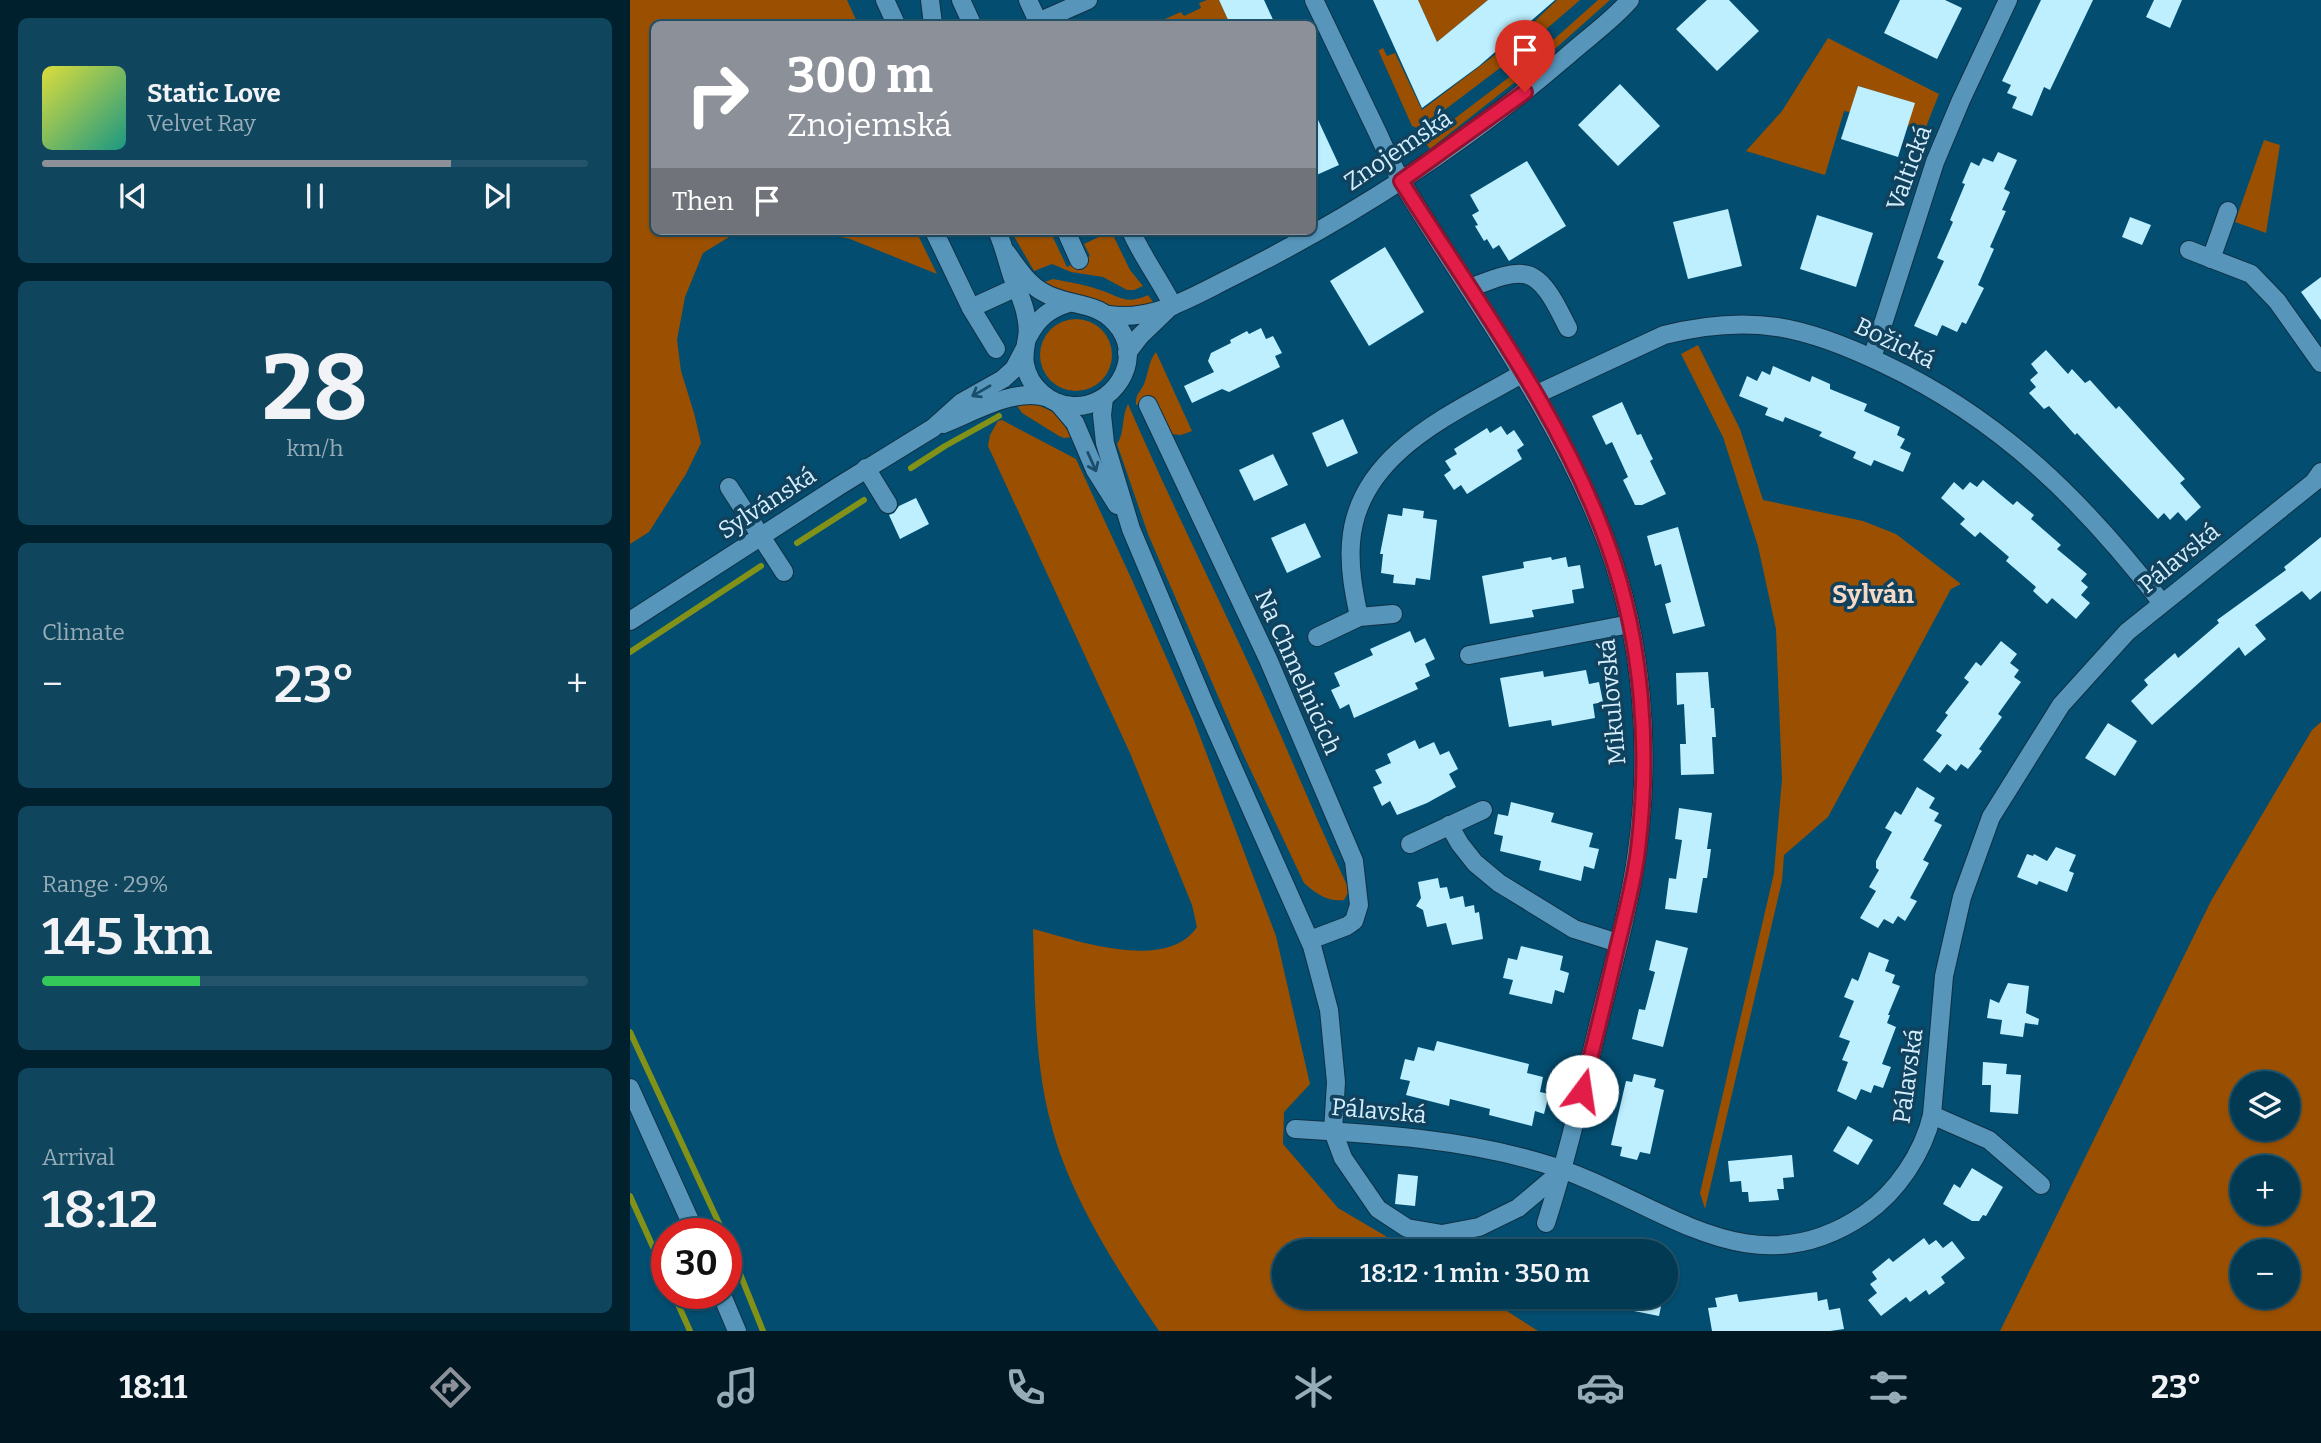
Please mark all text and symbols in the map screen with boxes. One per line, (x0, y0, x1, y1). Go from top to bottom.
pin (1495, 20, 1555, 92)
icon: arrive (1506, 31, 1544, 69)
text: 300 m (787, 46, 933, 105)
icon: right (672, 49, 763, 140)
text: Static Love (147, 78, 281, 109)
street label: Znojemská (1339, 104, 1457, 196)
text: Znojemská (787, 106, 952, 144)
text: Velvet Ray (147, 109, 256, 137)
street label: Valtická (1881, 122, 1937, 214)
icon: previous (114, 177, 152, 215)
icon: pause (296, 177, 334, 215)
icon: next (478, 177, 516, 215)
icon: arrive (748, 182, 786, 220)
text: Then (672, 186, 734, 217)
street label: Božická (1850, 312, 1940, 374)
text: 28 (262, 334, 368, 443)
one-way arrow (972, 384, 992, 398)
text: km/h (287, 434, 343, 462)
one-way arrow (1086, 450, 1099, 472)
street label: Sylvánská (713, 461, 821, 545)
street label: Pálavská (2133, 517, 2225, 599)
district label: Sylván (1832, 579, 1914, 610)
street label: Na Chmelnicích (1249, 585, 1347, 759)
text: Climate (42, 618, 125, 646)
street label: Mikulovská (1593, 638, 1631, 766)
text: 23° (274, 653, 356, 716)
text: − (42, 661, 63, 707)
text: + (566, 661, 588, 707)
text: Range · 29% (42, 870, 169, 898)
text: 145 km (42, 905, 213, 968)
street label: Pálavská (1887, 1027, 1929, 1125)
position arrow (1545, 1054, 1619, 1128)
map controls (2230, 1071, 2300, 1309)
button: layers (2230, 1071, 2300, 1141)
street label: Pálavská (1330, 1093, 1428, 1129)
text: Arrival (42, 1143, 115, 1171)
button: + (2230, 1155, 2300, 1225)
text: 18:12 (42, 1178, 158, 1241)
speed limit sign: 30 (651, 1218, 742, 1309)
button: − (2230, 1239, 2300, 1309)
text: 18:12 · 1 min · 350 m (1360, 1258, 1590, 1289)
icon: directions (426, 1363, 475, 1412)
icon: music (713, 1363, 762, 1412)
icon: phone (1001, 1363, 1050, 1412)
icon: climate (1289, 1363, 1338, 1412)
icon: car (1576, 1363, 1625, 1412)
icon: filters (1864, 1363, 1913, 1412)
text: 18:11 (119, 1368, 187, 1406)
text: 23° (2151, 1368, 2202, 1406)

